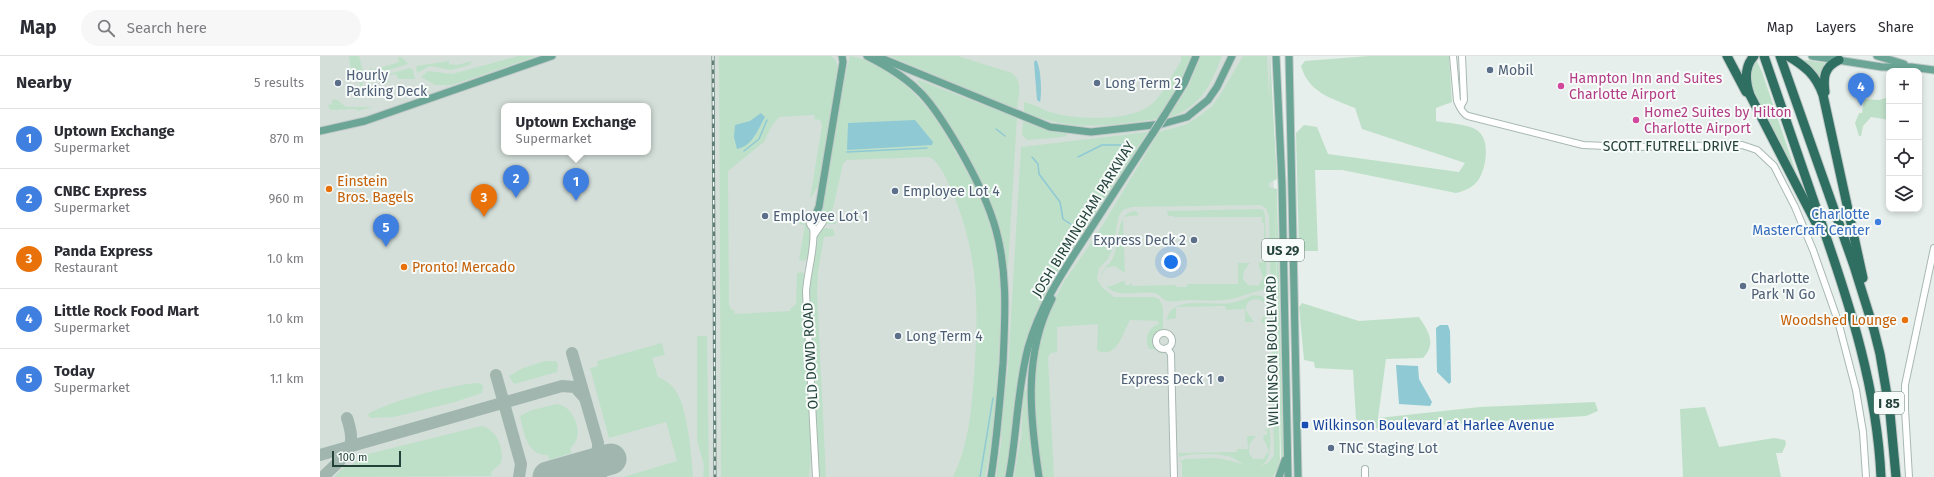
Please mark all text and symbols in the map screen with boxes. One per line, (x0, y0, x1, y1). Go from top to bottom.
search box (81, 10, 361, 46)
text: Map (20, 16, 57, 39)
icon: search (95, 17, 117, 39)
text: Search here (127, 19, 207, 37)
text: Map (1767, 19, 1793, 36)
text: Layers (1815, 19, 1856, 36)
text: Share (1878, 19, 1914, 36)
place label: Mobil (1498, 62, 1533, 79)
marker: Mobil (1485, 65, 1495, 75)
place label: Hourly Parking Deck (346, 67, 428, 100)
map controls (1886, 68, 1922, 212)
button: + (1886, 68, 1922, 104)
place label: Hampton Inn and Suites Charlotte Airport (1569, 70, 1723, 103)
text: Nearby (16, 72, 71, 93)
pin: 4 (1848, 73, 1874, 106)
text: 5 results (254, 75, 304, 90)
place label: Long Term 2 (1105, 75, 1181, 92)
marker: Hourly Parking Deck (333, 78, 343, 88)
marker: Long Term 2 (1092, 78, 1102, 88)
marker: Hampton Inn and Suites Charlotte Airport (1556, 81, 1566, 91)
popup (501, 103, 651, 155)
place label: Home2 Suites by Hilton Charlotte Airport (1644, 104, 1792, 137)
button: − (1886, 104, 1922, 140)
text: Uptown Exchange (516, 113, 636, 131)
marker: Home2 Suites by Hilton Charlotte Airport (1631, 115, 1641, 125)
text: Uptown Exchange (54, 122, 175, 140)
text: 1 (26, 131, 32, 146)
text: 870 m (270, 131, 304, 146)
text: Supermarket (516, 131, 592, 146)
street label: JOSH BIRMINGHAM PARKWAY (1028, 138, 1139, 300)
street label: SCOTT FUTRELL DRIVE (1603, 138, 1739, 155)
text: Supermarket (54, 140, 130, 155)
button: locate (1886, 140, 1922, 176)
pin: 2 (503, 165, 529, 198)
pin: 1 (563, 168, 589, 201)
place label: Einstein Bros. Bagels (337, 173, 414, 206)
button: layers (1886, 176, 1922, 212)
text: CNBC Express (54, 182, 147, 200)
place label: Employee Lot 4 (903, 183, 1000, 200)
marker: Einstein Bros. Bagels (324, 184, 334, 194)
pin: 3 (471, 184, 497, 217)
marker: Employee Lot 4 (890, 186, 900, 196)
text: 2 (26, 191, 32, 206)
text: 960 m (268, 191, 304, 206)
text: Supermarket (54, 200, 130, 215)
place label: Charlotte MasterCraft Center (1752, 206, 1871, 239)
place label: Employee Lot 1 (773, 208, 868, 225)
marker: Employee Lot 1 (760, 211, 770, 221)
pin: 5 (373, 214, 399, 247)
marker: Charlotte MasterCraft Center (1873, 217, 1883, 227)
place label: Express Deck 2 (1093, 232, 1186, 249)
marker: Express Deck 2 (1189, 235, 1199, 245)
road number: US 29 (1262, 239, 1304, 261)
text: Panda Express (54, 242, 153, 260)
text: 3 (26, 251, 32, 266)
text: 1.0 km (267, 251, 304, 266)
your location (1161, 252, 1181, 272)
place label: Pronto! Mercado (412, 259, 516, 276)
text: Restaurant (54, 260, 118, 275)
marker: Pronto! Mercado (399, 262, 409, 272)
place label: Charlotte Park 'N Go (1751, 270, 1816, 303)
street label: WILKINSON BOULEVARD (1263, 276, 1282, 426)
marker: Charlotte Park 'N Go (1738, 281, 1748, 291)
text: Little Rock Food Mart (54, 302, 199, 320)
street label: OLD DOWD ROAD (799, 302, 822, 410)
text: 4 (25, 311, 33, 326)
text: 1.0 km (267, 311, 304, 326)
place label: Woodshed Lounge (1781, 312, 1897, 329)
marker: Woodshed Lounge (1900, 315, 1910, 325)
text: Supermarket (54, 320, 130, 335)
place label: Long Term 4 (906, 328, 983, 345)
marker: Long Term 4 (893, 331, 903, 341)
text: Today (54, 362, 95, 380)
text: 5 (26, 371, 32, 386)
text: 1.1 km (270, 371, 304, 386)
place label: Express Deck 1 (1121, 371, 1213, 388)
marker: Express Deck 1 (1216, 374, 1226, 384)
text: Supermarket (54, 380, 130, 395)
road number: I 85 (1874, 392, 1904, 414)
place label: Wilkinson Boulevard at Harlee Avenue (1313, 417, 1555, 434)
marker: Wilkinson Boulevard at Harlee Avenue (1300, 420, 1310, 430)
place label: TNC Staging Lot (1339, 440, 1439, 457)
marker: TNC Staging Lot (1326, 443, 1336, 453)
scale bar (332, 449, 401, 468)
text: 100 m (338, 451, 367, 464)

